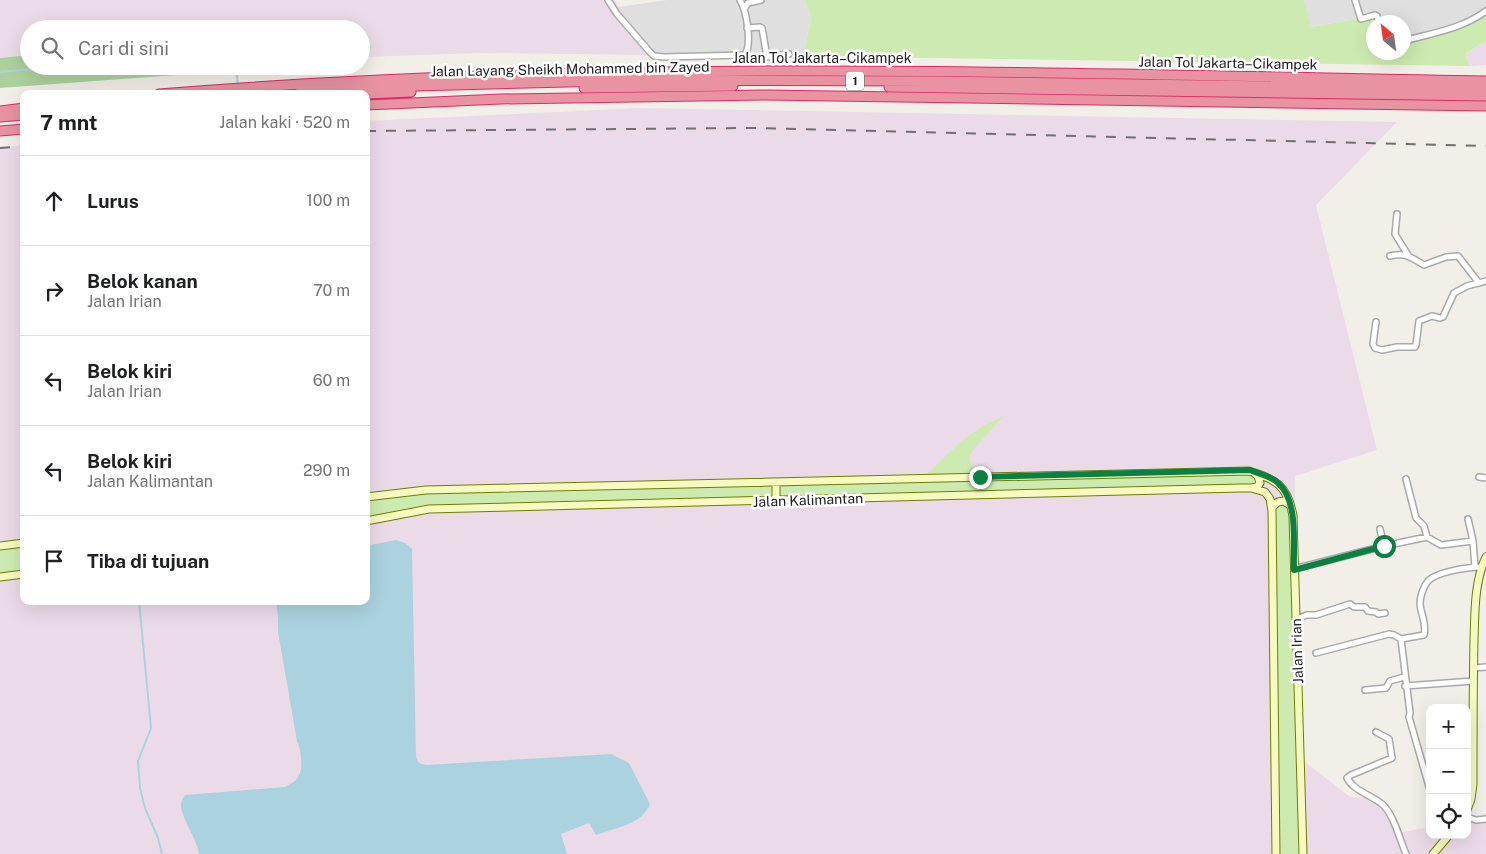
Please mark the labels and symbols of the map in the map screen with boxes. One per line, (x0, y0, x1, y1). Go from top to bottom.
north arrow (1366, 15, 1411, 60)
street label: Jalan Tol Jakarta–Cikampek (732, 50, 912, 66)
street label: Jalan Tol Jakarta–Cikampek (1138, 53, 1318, 73)
street label: Jalan Layang Sheikh Mohammed bin Zayed (430, 59, 710, 79)
road number: 1 (846, 72, 864, 90)
route end (969, 466, 992, 489)
street label: Jalan Kalimantan (753, 490, 863, 510)
route start (1373, 535, 1396, 558)
street label: Jalan Irian (1288, 618, 1306, 684)

